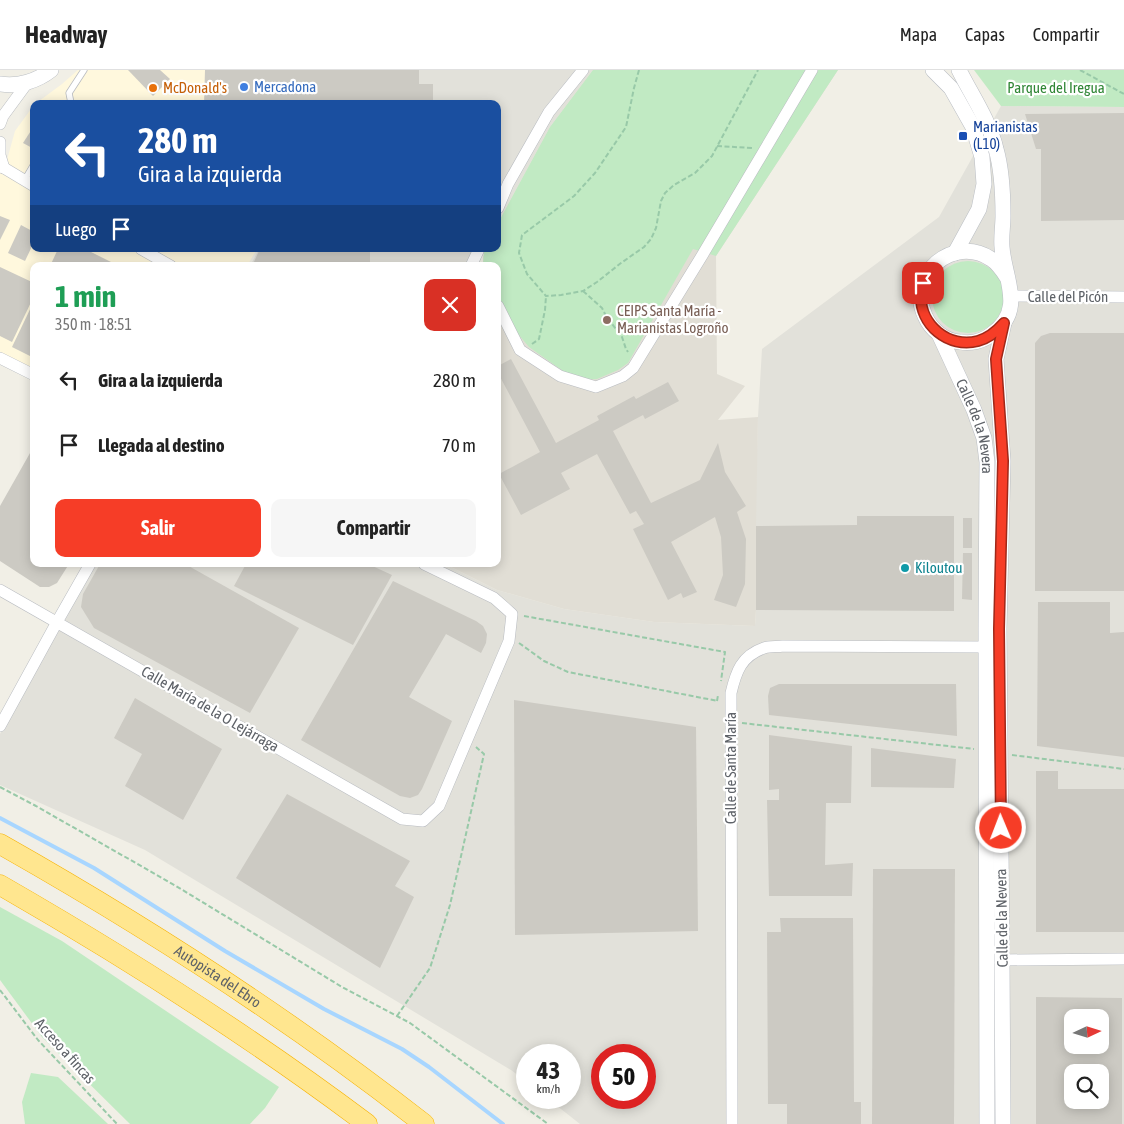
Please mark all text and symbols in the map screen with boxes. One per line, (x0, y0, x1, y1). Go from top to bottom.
text: Headway (25, 21, 108, 48)
text: Mapa (900, 24, 937, 45)
text: Capas (965, 24, 1005, 45)
text: Compartir (1033, 24, 1099, 45)
place label: Mercadona (254, 78, 316, 95)
place label: McDonald's (163, 79, 227, 96)
park label: Parque del Iregua (1007, 79, 1105, 96)
marker: Mercadona (238, 81, 250, 93)
marker: McDonald's (147, 82, 159, 94)
place label: Marianistas (L10) (973, 118, 1038, 152)
icon: left (55, 120, 120, 185)
text: 280 m (138, 120, 217, 160)
marker: Marianistas (L10) (957, 130, 969, 142)
text: Gira a la izquierda (138, 161, 282, 187)
icon: arrive (107, 215, 135, 243)
text: Luego (55, 218, 97, 240)
pin (902, 262, 944, 304)
icon: arrive (909, 269, 937, 297)
text: 1 min (55, 279, 116, 313)
button: close (424, 279, 476, 331)
street label: Calle del Picón (1028, 288, 1108, 305)
place label: CEIPS Santa María - Marianistas Logroño (617, 302, 729, 336)
marker: CEIPS Santa María - Marianistas Logroño (601, 314, 613, 326)
text: 350 m · 18:51 (55, 315, 132, 333)
icon: left (55, 366, 83, 394)
text: Gira a la izquierda (98, 369, 223, 391)
text: 280 m (433, 369, 476, 391)
street label: Calle de la Nevera (953, 376, 996, 474)
icon: arrive (55, 431, 83, 459)
text: Llegada al destino (98, 434, 225, 456)
text: 70 m (442, 434, 476, 456)
button: Salir (55, 499, 261, 557)
button: Compartir (271, 499, 476, 557)
place label: Kiloutou (915, 559, 962, 576)
marker: Kiloutou (899, 562, 911, 574)
street label: Calle María de la O Lejárraga (139, 662, 282, 755)
street label: Calle de Santa María (722, 712, 739, 824)
position arrow (974, 801, 1026, 853)
street label: Calle de la Nevera (992, 868, 1011, 968)
street label: Autopista del Ebro (171, 942, 264, 1011)
north arrow (1064, 1009, 1109, 1054)
map controls (1064, 1009, 1109, 1109)
street label: Acceso a fincas (32, 1015, 99, 1087)
speed limit sign: 50 (591, 1044, 656, 1109)
text: 43 (537, 1056, 560, 1084)
button: search (1064, 1064, 1109, 1109)
text: km/h (537, 1082, 560, 1096)

